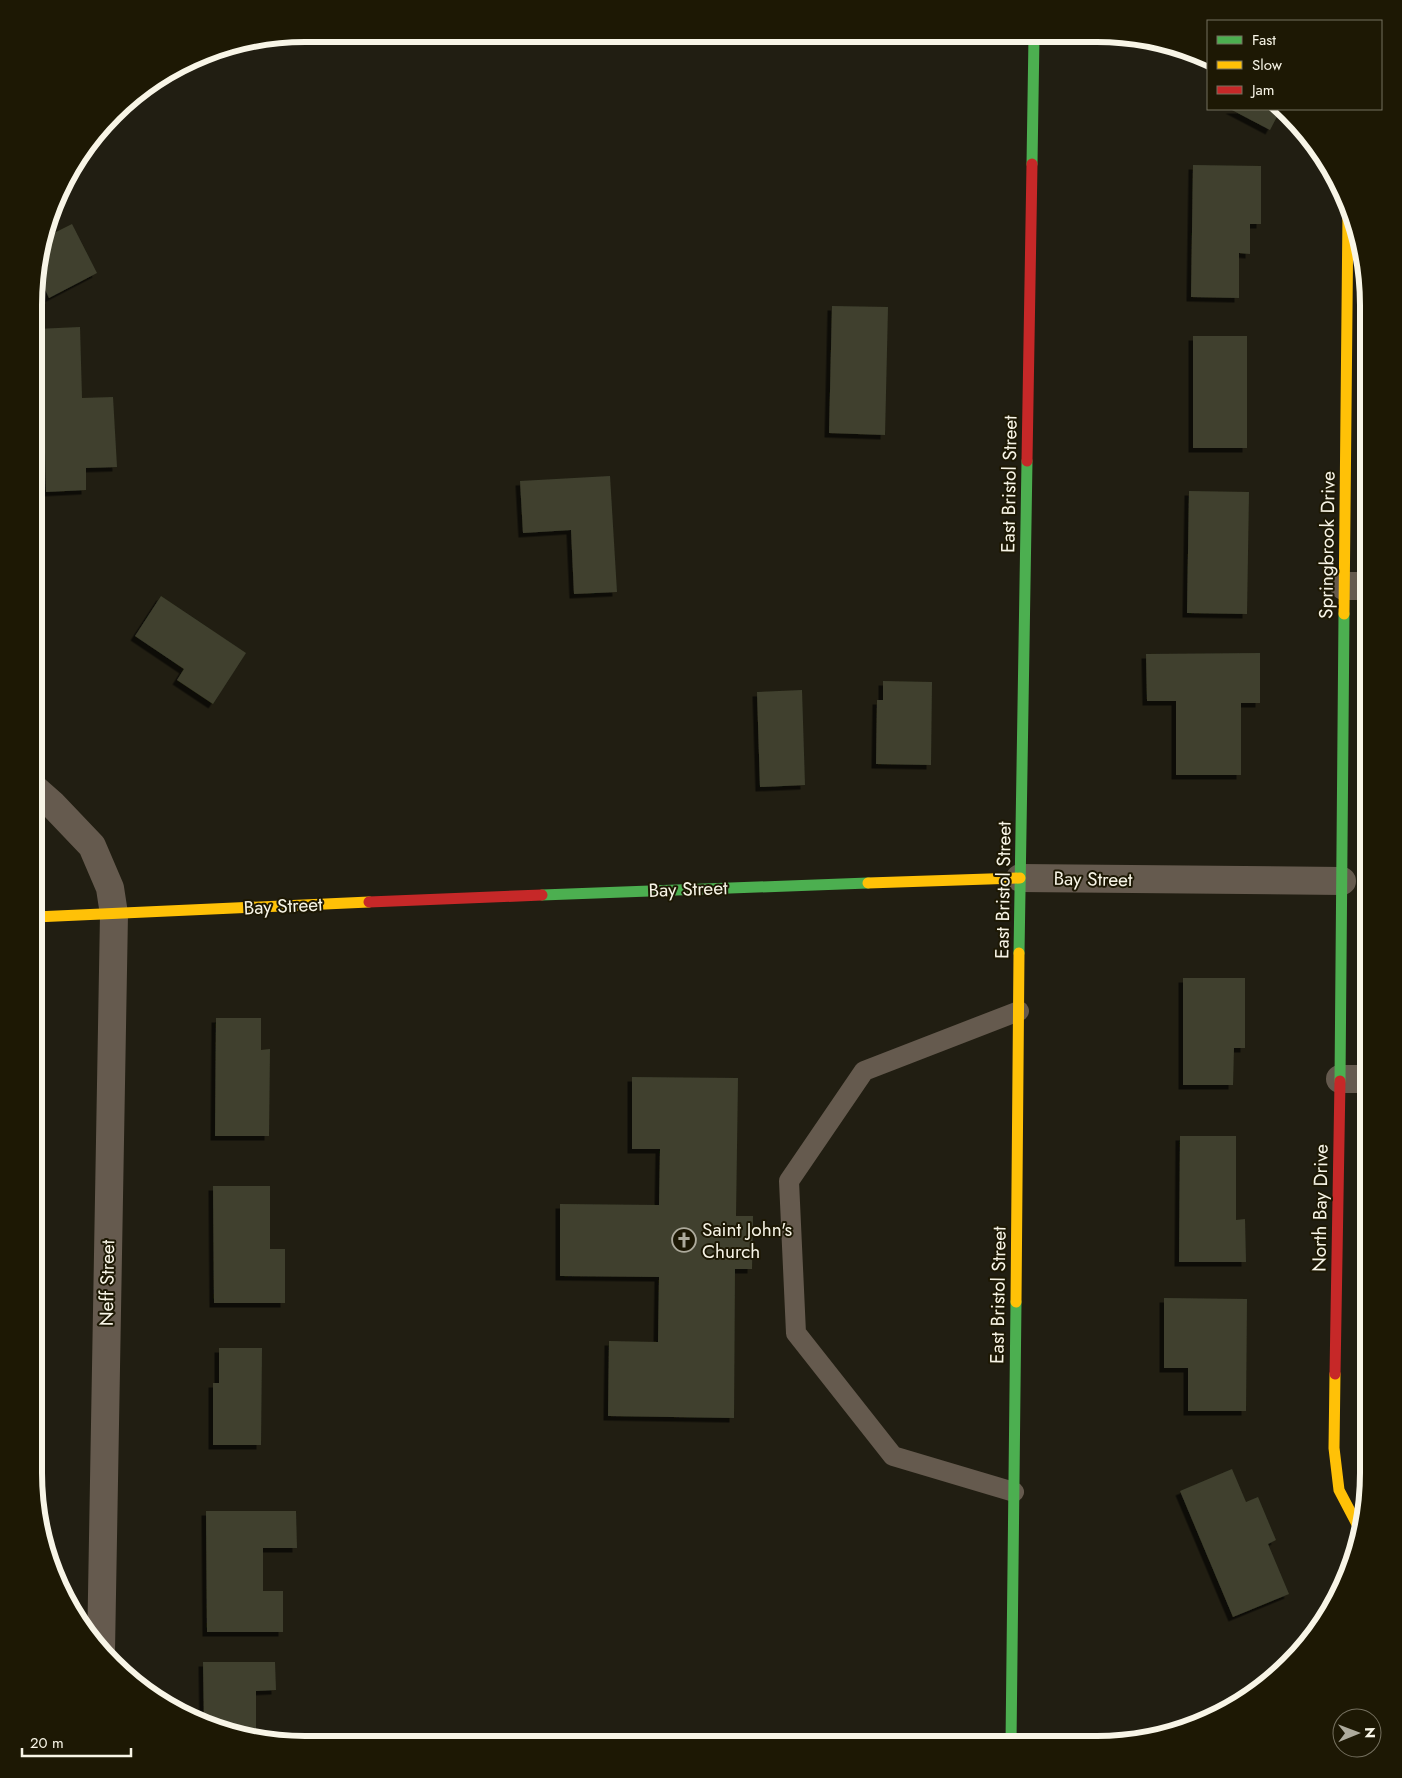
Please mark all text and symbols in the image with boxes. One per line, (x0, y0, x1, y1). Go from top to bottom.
legend (1207, 20, 1382, 110)
text: Fast (1252, 29, 1276, 51)
text: Slow (1252, 54, 1283, 76)
text: Jam (1250, 79, 1275, 101)
street label: East Bristol Street (994, 415, 1024, 553)
street label: Springbrook Drive (1312, 471, 1342, 619)
street label: East Bristol Street (988, 821, 1018, 959)
street label: Bay Street (1053, 865, 1133, 893)
street label: Bay Street (648, 874, 728, 904)
street label: Bay Street (243, 890, 324, 922)
street label: North Bay Drive (1305, 1144, 1335, 1272)
place label: Saint John's Church (702, 1216, 793, 1265)
street label: East Bristol Street (983, 1226, 1013, 1364)
church icon: Saint John's Church (671, 1227, 697, 1253)
street label: Neff Street (93, 1239, 121, 1326)
north arrow (1332, 1708, 1382, 1758)
scale bar (22, 1726, 131, 1758)
text: N (1360, 1727, 1380, 1739)
text: 20 m (30, 1732, 64, 1754)

